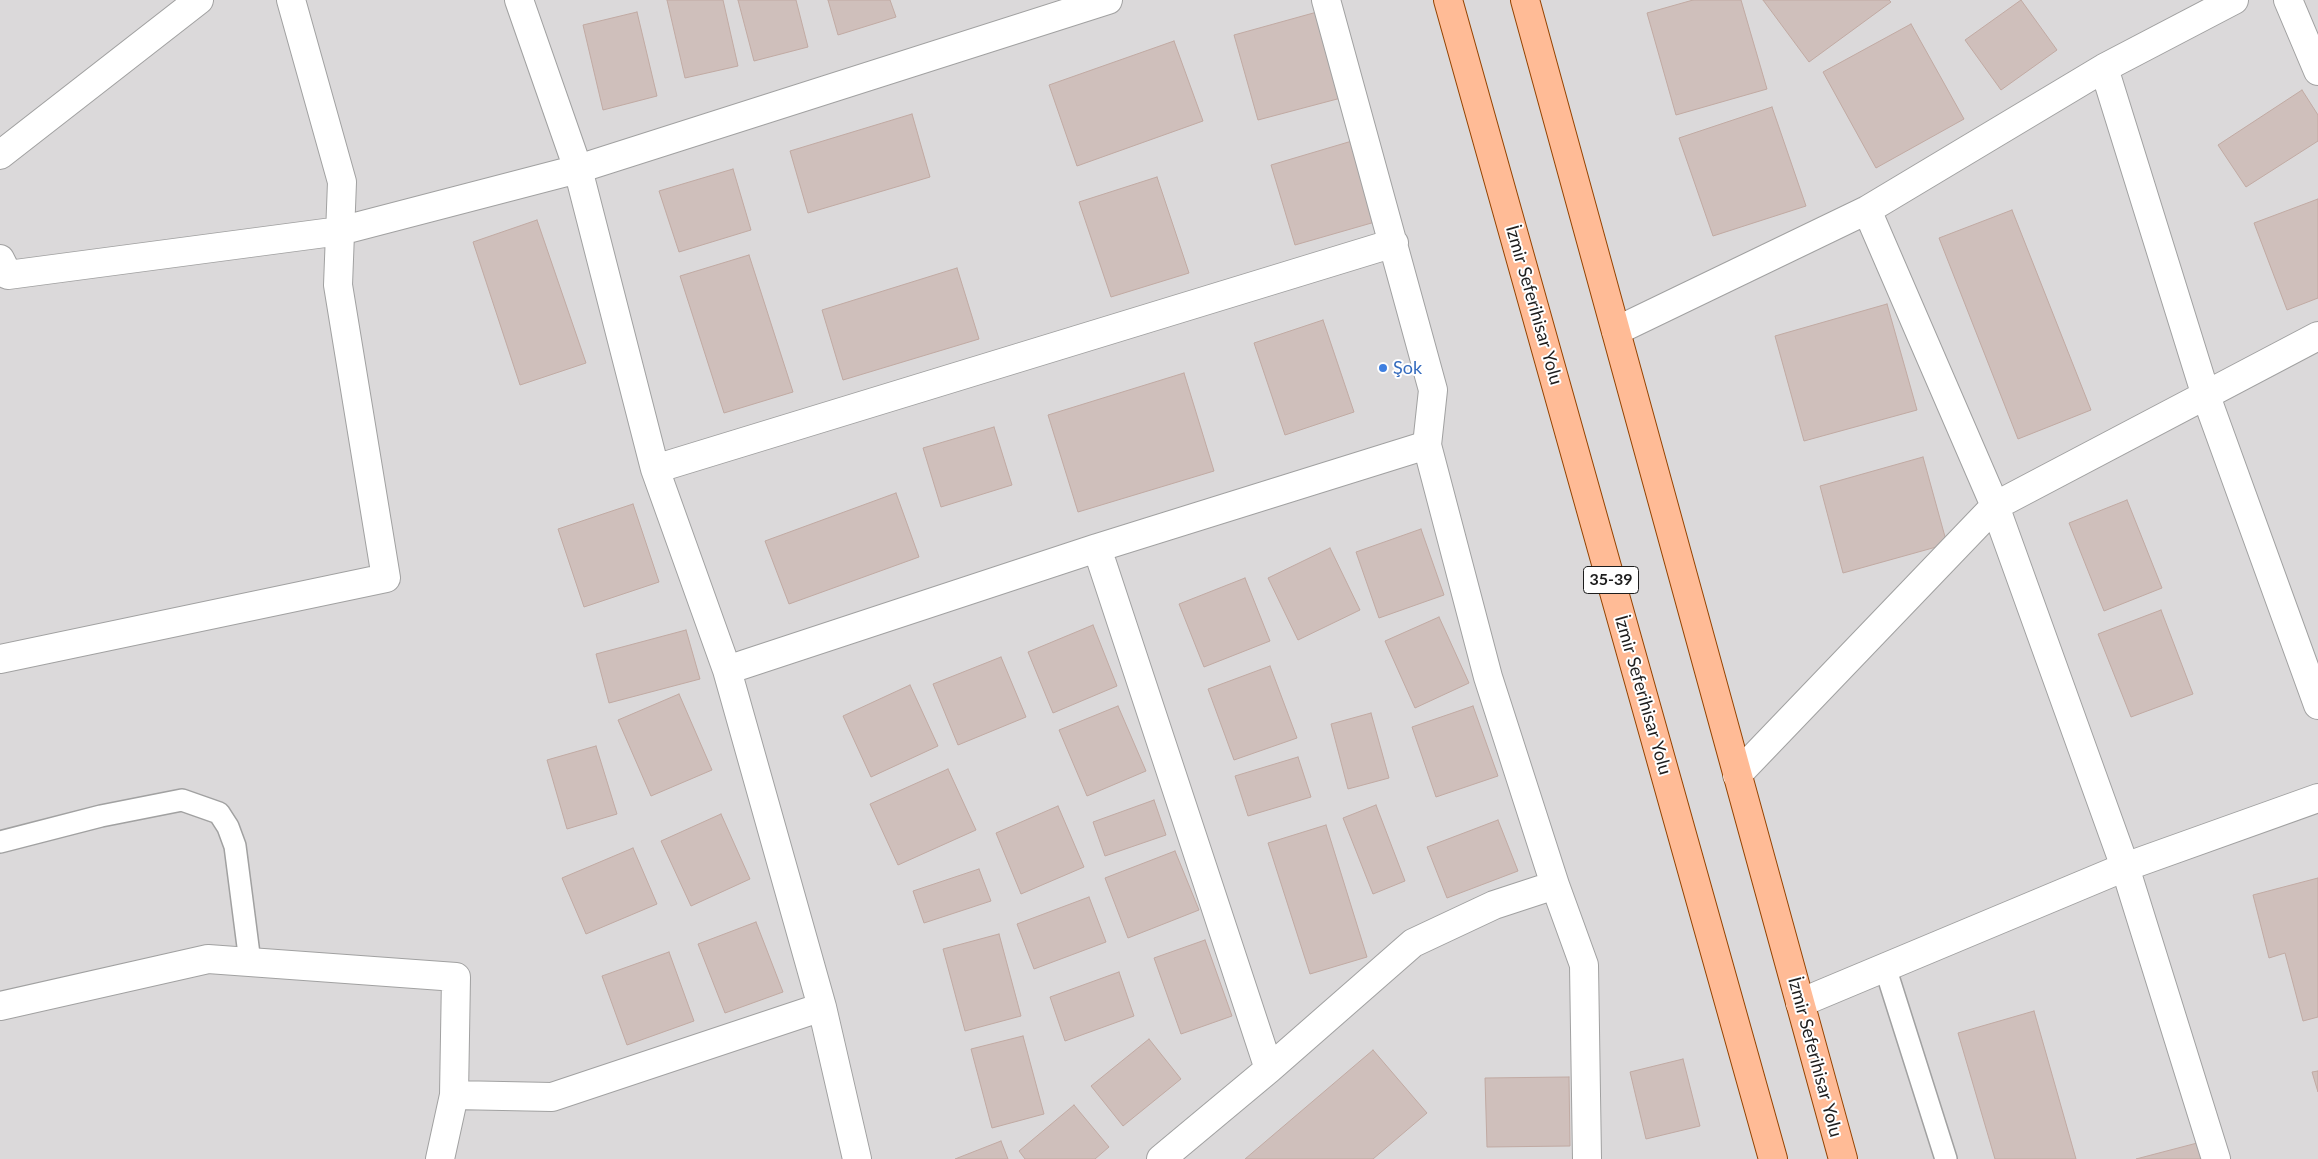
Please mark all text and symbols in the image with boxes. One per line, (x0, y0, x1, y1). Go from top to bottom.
street label: İzmir Seferihisar Yolu (1501, 223, 1567, 387)
place label: Şok (1393, 357, 1422, 379)
marker: Şok (1377, 362, 1389, 374)
road number: 35-39 (1584, 566, 1638, 594)
street label: İzmir Seferihisar Yolu (1610, 613, 1676, 777)
street label: İzmir Seferihisar Yolu (1783, 975, 1847, 1139)

